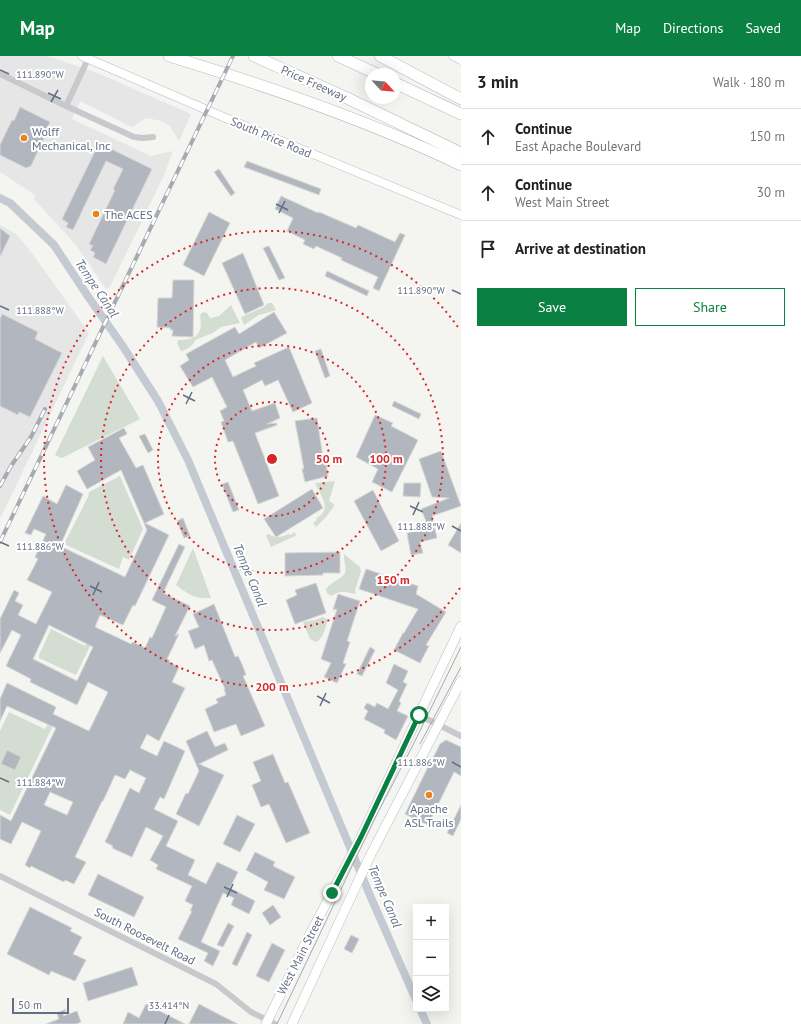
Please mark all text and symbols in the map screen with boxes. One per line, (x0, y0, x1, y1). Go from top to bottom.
text: Map (20, 16, 55, 40)
text: Map (615, 19, 641, 37)
text: Directions (663, 19, 723, 37)
text: Saved (745, 19, 781, 37)
street label: Price Freeway (279, 62, 350, 104)
text: 111.890°W (16, 68, 64, 81)
north arrow (365, 68, 401, 104)
text: 3 min (477, 71, 518, 93)
text: Walk · 180 m (713, 74, 785, 91)
street label: South Price Road (228, 113, 314, 161)
text: Continue (515, 119, 572, 138)
place label: Wolff Mechanical, Inc (32, 124, 111, 153)
icon: ahead (477, 126, 499, 148)
text: 150 m (750, 128, 785, 145)
marker: Wolff Mechanical, Inc (19, 133, 29, 143)
text: East Apache Boulevard (515, 138, 641, 155)
text: Continue (515, 175, 572, 194)
icon: ahead (477, 182, 499, 204)
text: 30 m (757, 184, 785, 201)
text: West Main Street (515, 194, 609, 211)
place label: The ACES (104, 207, 153, 222)
marker: The ACES (91, 209, 101, 219)
icon: arrive (477, 238, 499, 260)
text: Arrive at destination (515, 239, 646, 258)
water label: Tempe Canal (71, 255, 123, 321)
text: 111.890°W (397, 284, 445, 297)
button: Save (477, 288, 627, 326)
button: Share (635, 288, 785, 326)
text: 111.888°W (16, 304, 64, 317)
text: 50 m (316, 451, 342, 466)
text: 100 m (369, 451, 403, 466)
centre of rings (265, 452, 279, 466)
text: 111.888°W (397, 520, 445, 533)
text: 111.886°W (16, 540, 64, 553)
water label: Tempe Canal (229, 541, 271, 610)
text: 150 m (376, 572, 410, 587)
text: 200 m (255, 679, 289, 694)
route start (410, 706, 428, 724)
text: 111.886°W (397, 756, 445, 769)
text: 111.884°W (16, 776, 64, 789)
marker: Apache ASL Trails (424, 790, 434, 800)
place label: Apache ASL Trails (404, 801, 454, 830)
water label: Tempe Canal (364, 862, 406, 931)
route end (323, 884, 341, 902)
street label: South Roosevelt Road (92, 904, 198, 968)
map controls (413, 904, 449, 1012)
button: + (413, 904, 449, 940)
street label: West Main Street (274, 913, 326, 997)
button: − (413, 940, 449, 976)
button: layers (413, 976, 449, 1012)
scale bar (12, 996, 69, 1015)
text: 50 m (18, 998, 42, 1012)
text: 33.414°N (149, 999, 189, 1012)

